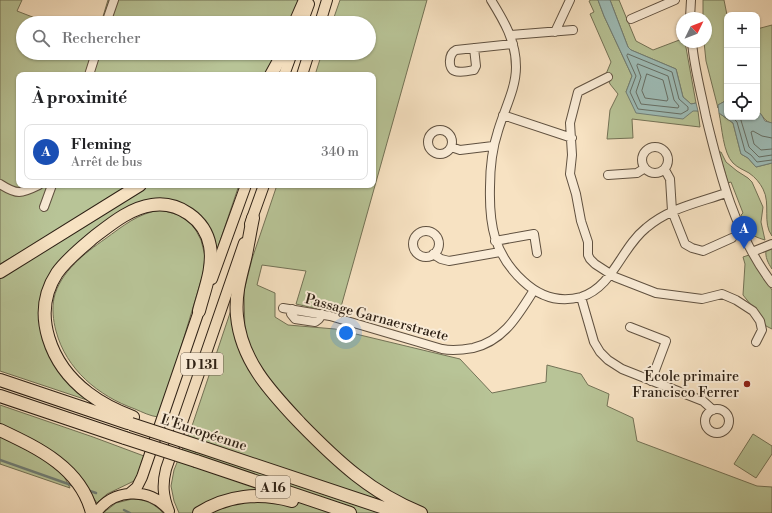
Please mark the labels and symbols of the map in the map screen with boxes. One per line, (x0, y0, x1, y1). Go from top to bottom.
north arrow (676, 12, 712, 48)
pin: A (731, 216, 757, 249)
street label: Passage Garnaerstraete (303, 290, 450, 346)
your location (336, 323, 356, 343)
road number: D 131 (181, 353, 223, 375)
place label: École primaire Francisco Ferrer (632, 366, 739, 402)
marker: École primaire Francisco Ferrer (742, 379, 752, 389)
street label: L'Européenne (158, 411, 249, 455)
road number: A 16 (256, 476, 290, 498)

